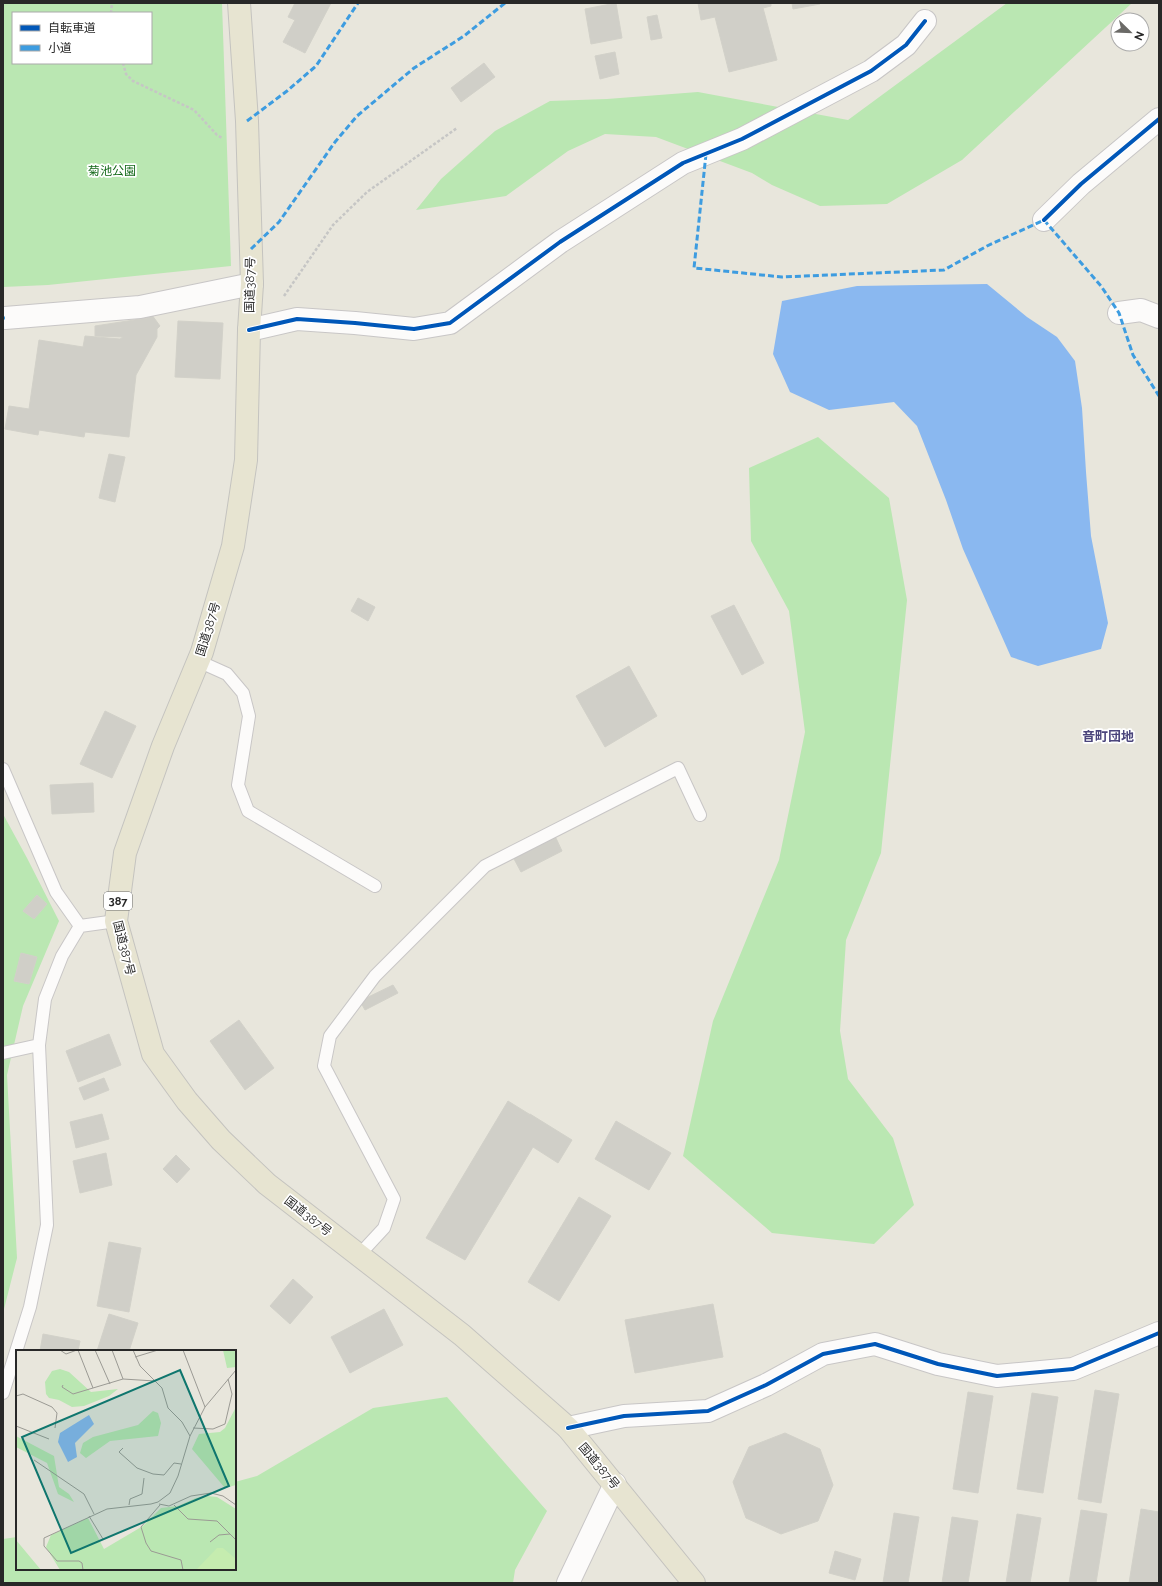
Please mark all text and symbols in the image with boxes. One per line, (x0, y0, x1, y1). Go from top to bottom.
legend (12, 12, 152, 64)
north arrow (1110, 12, 1150, 52)
text: 自転車道 (48, 21, 96, 35)
text: N (1131, 29, 1146, 42)
text: 小道 (48, 41, 72, 55)
park label: 菊池公園 (88, 164, 136, 178)
street label: 国道387号 (243, 257, 257, 313)
street label: 国道387号 (193, 600, 223, 658)
district label: 音町団地 (1082, 729, 1134, 744)
road number: 387 (104, 892, 132, 910)
street label: 国道387号 (110, 919, 138, 977)
street label: 国道387号 (282, 1193, 334, 1239)
inset map (16, 1350, 236, 1570)
street label: 国道387号 (576, 1440, 622, 1492)

